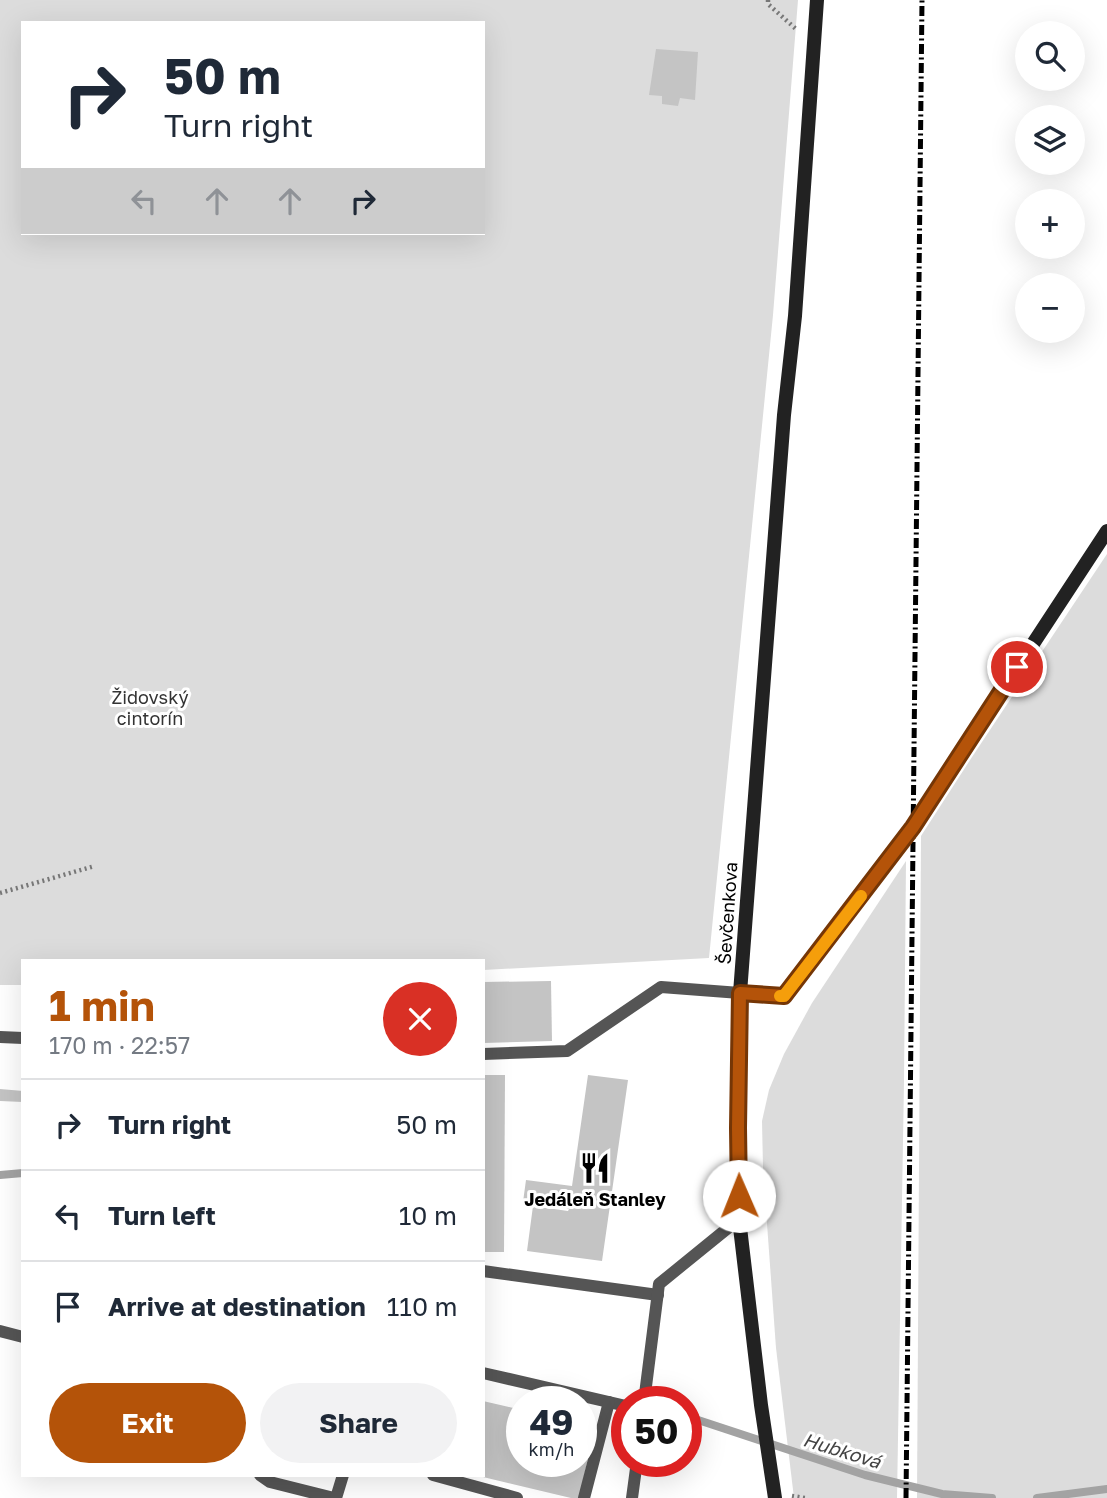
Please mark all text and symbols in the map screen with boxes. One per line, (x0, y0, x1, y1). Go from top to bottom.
map controls (1015, 21, 1085, 343)
button: search (1015, 21, 1085, 91)
text: 50 m (164, 46, 281, 105)
icon: right (49, 49, 140, 140)
button: layers (1015, 105, 1085, 175)
text: Turn right (164, 106, 313, 144)
icon: left (125, 182, 163, 220)
icon: ahead (198, 182, 236, 220)
icon: ahead (271, 182, 309, 220)
icon: right (344, 182, 382, 220)
button: + (1015, 189, 1085, 259)
button: − (1015, 273, 1085, 343)
pin (987, 637, 1047, 697)
icon: arrive (998, 648, 1036, 686)
park label: Židovský cintorín (111, 686, 189, 729)
street label: Ševčenkova (712, 861, 742, 965)
text: 1 min (49, 980, 155, 1030)
button: close (383, 982, 457, 1056)
text: 170 m · 22:57 (49, 1031, 190, 1059)
icon: right (49, 1106, 87, 1144)
text: Turn right (108, 1109, 231, 1140)
text: 50 m (396, 1109, 457, 1140)
restaurant icon: Jedáleň Stanley (578, 1151, 612, 1185)
position arrow (702, 1159, 776, 1233)
place label: Jedáleň Stanley (524, 1188, 666, 1210)
icon: left (49, 1197, 87, 1235)
text: Turn left (108, 1200, 216, 1231)
text: 10 m (399, 1200, 457, 1231)
icon: arrive (49, 1288, 87, 1326)
text: Arrive at destination (108, 1291, 366, 1322)
text: 110 m (387, 1291, 458, 1322)
button: Exit (49, 1383, 246, 1463)
button: Share (260, 1383, 457, 1463)
speed limit sign: 50 (611, 1386, 702, 1477)
text: 49 (529, 1401, 574, 1443)
water label: Hubková (800, 1427, 886, 1473)
text: km/h (529, 1438, 574, 1460)

